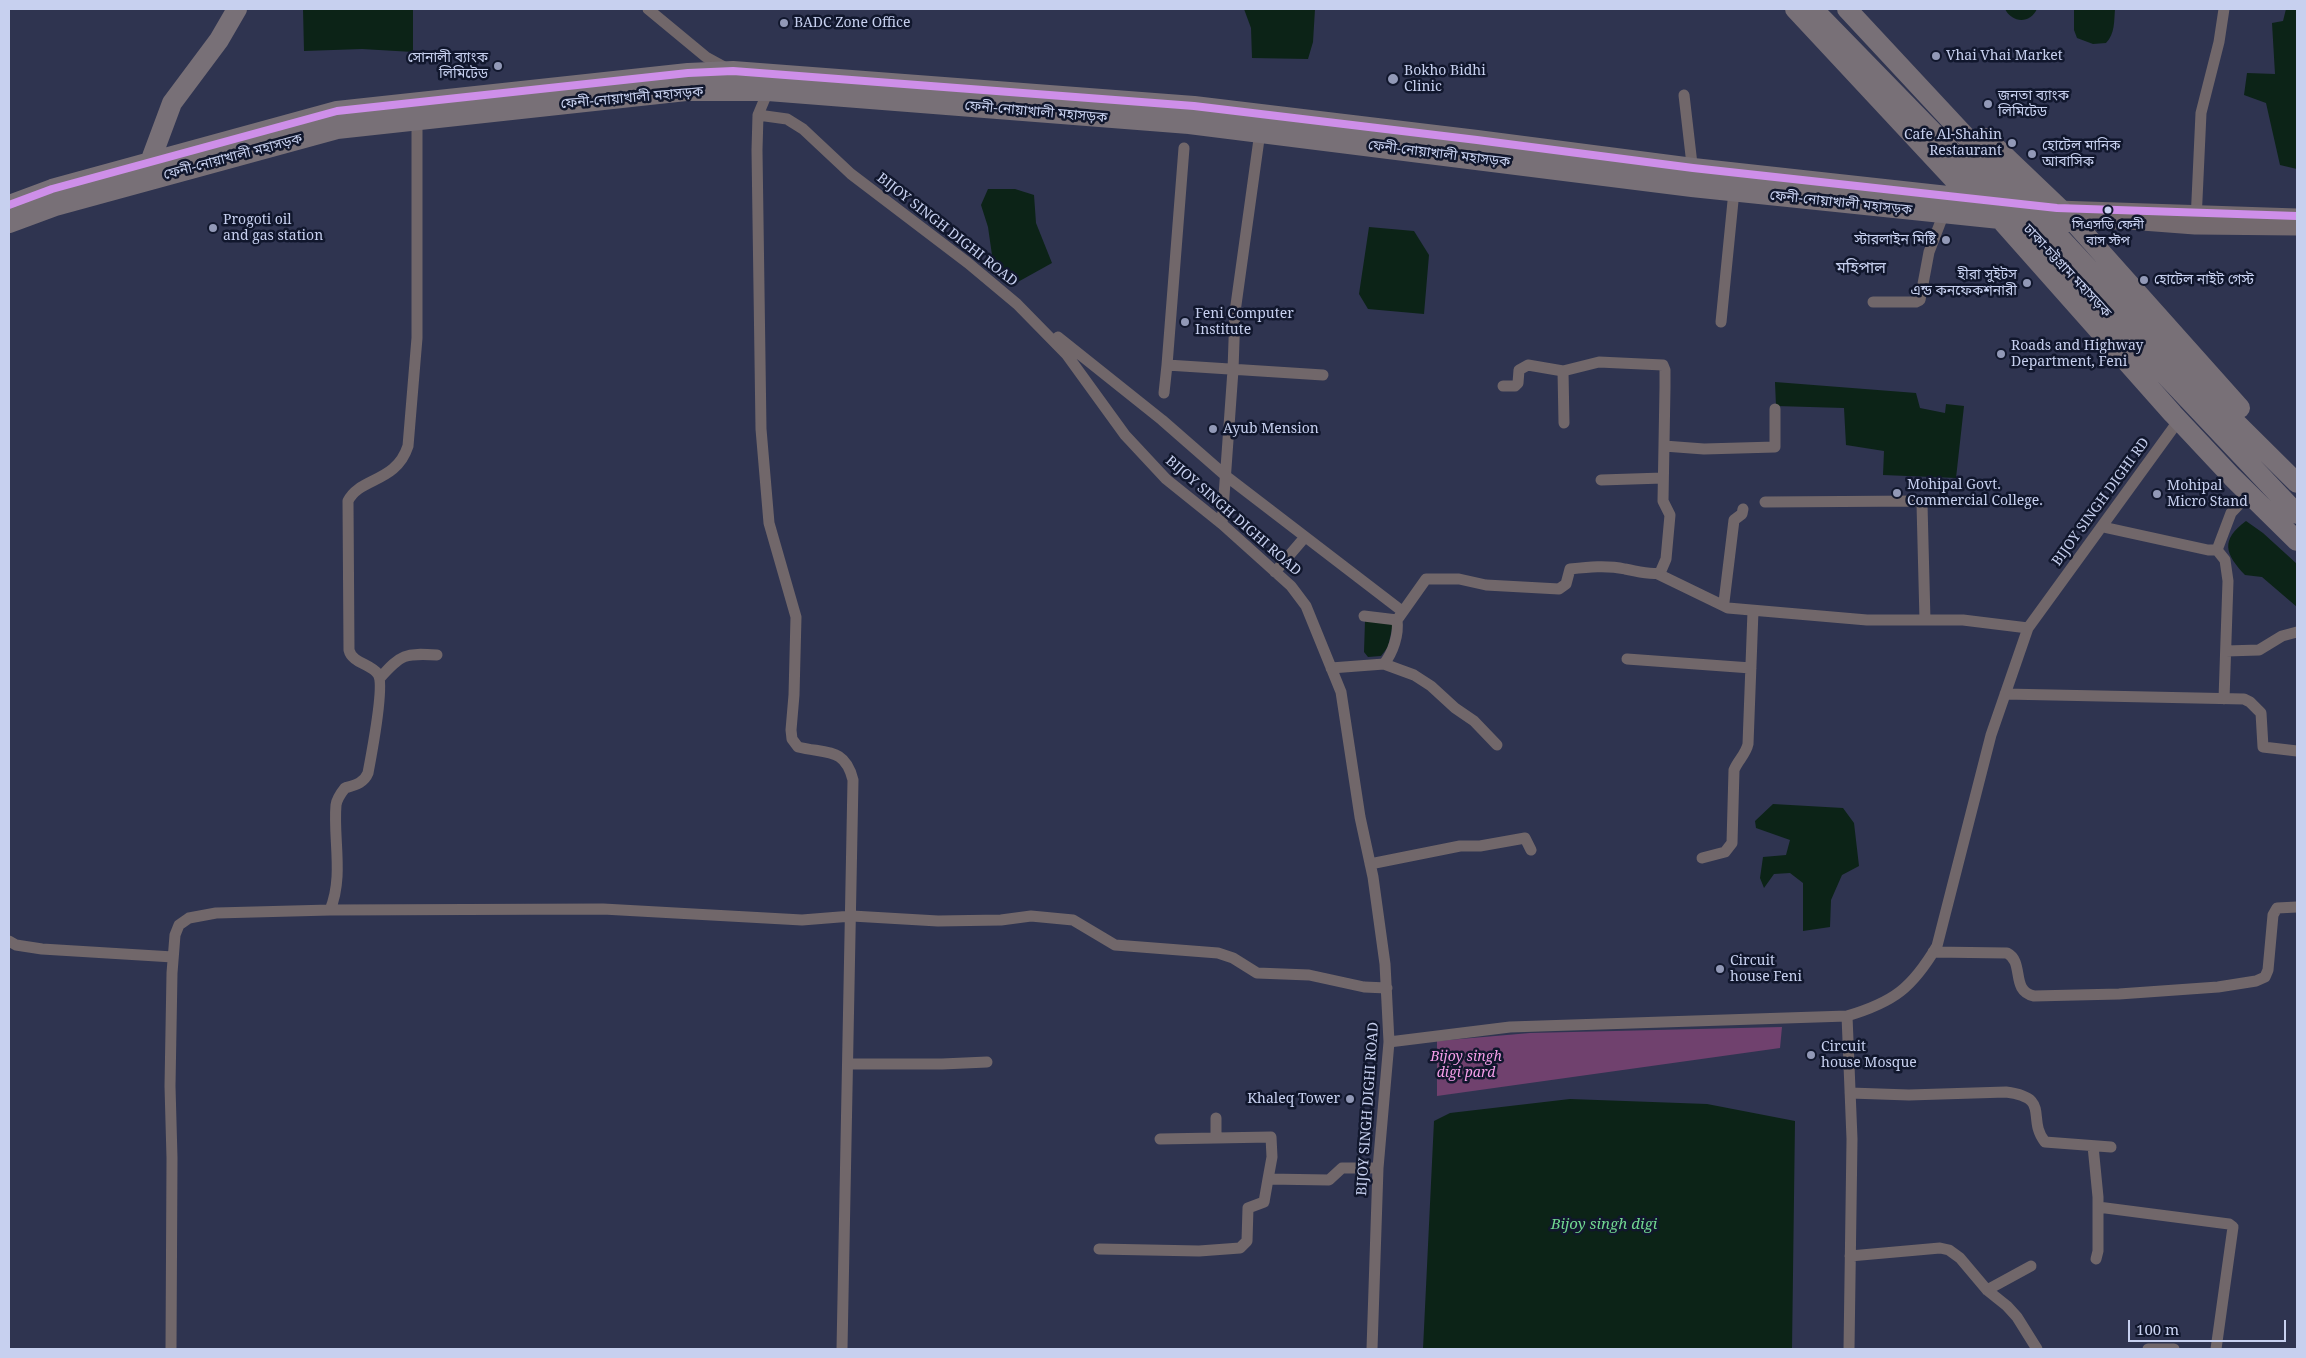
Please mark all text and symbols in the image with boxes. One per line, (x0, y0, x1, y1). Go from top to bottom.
place label: BADC Zone Office (794, 15, 910, 31)
marker: BADC Zone Office (778, 17, 790, 29)
place label: Vhai Vhai Market (1946, 48, 2063, 64)
place label: সোনালী ব্যাংক লিমিটেড (407, 50, 488, 82)
marker: Vhai Vhai Market (1930, 50, 1942, 62)
marker: সোনালী ব্যাংক লিমিটেড (492, 60, 504, 72)
place label: Bokho Bidhi Clinic (1404, 63, 1486, 95)
marker: Bokho Bidhi Clinic (1386, 72, 1400, 86)
street label: ফেনী-নোয়াখালী মহাসড়ক (560, 83, 704, 113)
place label: জনতা ব্যাংক লিমিটেড (1998, 88, 2069, 120)
street label: ফেনী-নোয়াখালী মহাসড়ক (964, 97, 1108, 127)
marker: জনতা ব্যাংক লিমিটেড (1982, 98, 1994, 110)
place label: Cafe Al-Shahin Restaurant (1904, 127, 2002, 160)
street label: ফেনী-নোয়াখালী মহাসড়ক (162, 130, 304, 184)
street label: ফেনী-নোয়াখালী মহাসড়ক (1367, 137, 1511, 171)
marker: Cafe Al-Shahin Restaurant (2006, 137, 2018, 149)
place label: হোটেল মানিক আবাসিক (2042, 138, 2121, 170)
marker: হোটেল মানিক আবাসিক (2026, 148, 2038, 160)
street label: BIJOY SINGH DIGHI ROAD (873, 170, 1021, 290)
street label: ফেনী-নোয়াখালী মহাসড়ক (1769, 187, 1913, 219)
marker: সিএসডি ফেনী বাস স্টপ (2103, 205, 2113, 215)
place label: Progoti oil and gas station (223, 212, 323, 244)
place label: সিএসডি ফেনী বাস স্টপ (2072, 217, 2144, 248)
street label: ঢাকা-চট্টগ্রাম মহাসড়ক (2019, 221, 2115, 321)
marker: Progoti oil and gas station (207, 222, 219, 234)
place label: স্টারলাইন মিষ্টি (1854, 232, 1936, 248)
marker: স্টারলাইন মিষ্টি (1940, 234, 1952, 246)
district label: মহিপাল (1836, 258, 1886, 278)
place label: হীরা সুইটস এন্ড কনফেকশনারী (1910, 267, 2017, 300)
place label: হোটেল নাইট গেস্ট (2154, 272, 2254, 288)
marker: হোটেল নাইট গেস্ট (2138, 274, 2150, 286)
marker: হীরা সুইটস এন্ড কনফেকশনারী (2021, 277, 2033, 289)
place label: Feni Computer Institute (1195, 306, 1294, 338)
marker: Feni Computer Institute (1179, 316, 1191, 328)
place label: Roads and Highway Department, Feni (2011, 338, 2143, 371)
marker: Roads and Highway Department, Feni (1995, 348, 2007, 360)
place label: Ayub Mension (1223, 421, 1319, 437)
marker: Ayub Mension (1207, 423, 1219, 435)
street label: BIJOY SINGH DIGHI RD (2049, 435, 2153, 569)
street label: BIJOY SINGH DIGHI ROAD (1162, 453, 1304, 579)
place label: Mohipal Govt. Commercial College. (1907, 477, 2043, 510)
place label: Mohipal Micro Stand (2167, 478, 2248, 511)
marker: Mohipal Govt. Commercial College. (1891, 487, 1903, 499)
marker: Mohipal Micro Stand (2151, 488, 2163, 500)
place label: Circuit house Feni (1730, 953, 1802, 986)
marker: Circuit house Feni (1714, 963, 1726, 975)
street label: BIJOY SINGH DIGHI ROAD (1354, 1022, 1382, 1196)
place label: Circuit house Mosque (1821, 1039, 1917, 1072)
park label: Bijoy singh digi pard (1430, 1049, 1502, 1082)
marker: Circuit house Mosque (1805, 1049, 1817, 1061)
place label: Khaleq Tower (1247, 1091, 1340, 1107)
marker: Khaleq Tower (1344, 1093, 1356, 1105)
water label: Bijoy singh digi (1551, 1216, 1657, 1234)
scale bar (2131, 1310, 2288, 1342)
text: 100 m (2136, 1319, 2179, 1339)

